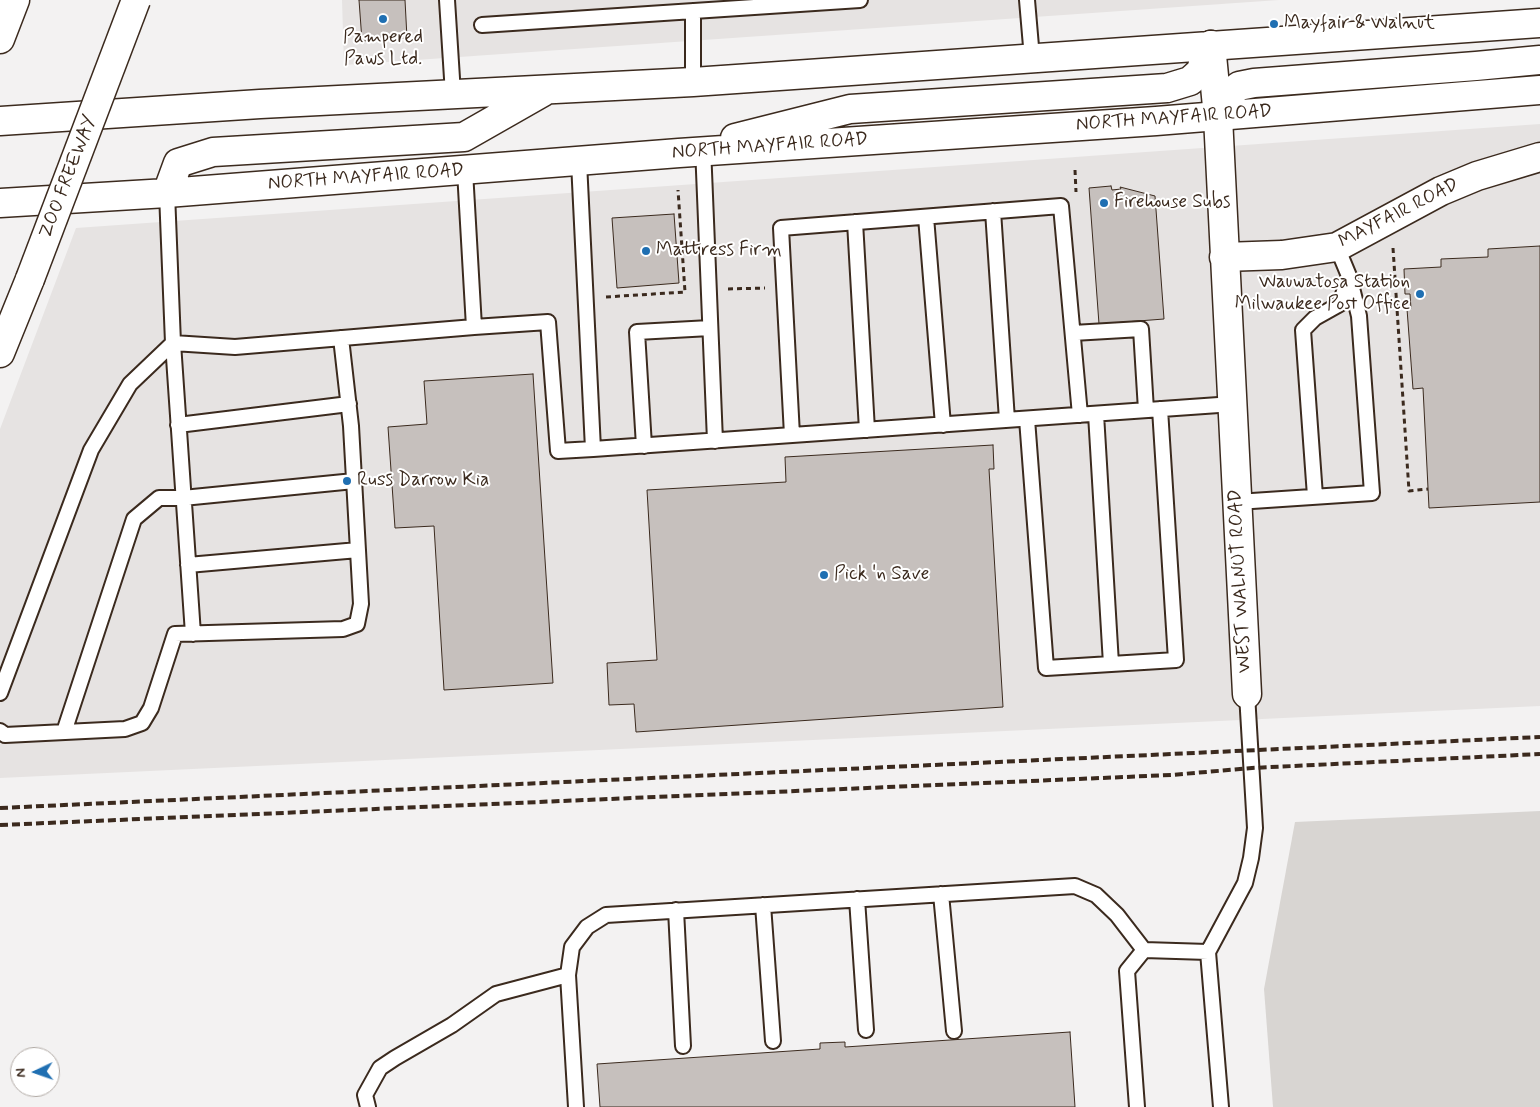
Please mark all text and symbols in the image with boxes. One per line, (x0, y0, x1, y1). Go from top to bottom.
marker: Pampered Paws Ltd. (377, 13, 389, 25)
place label: Mayfair & Walnut (1284, 13, 1435, 35)
marker: Mayfair & Walnut (1268, 18, 1280, 30)
place label: Pampered Paws Ltd. (343, 27, 423, 71)
street label: NORTH MAYFAIR ROAD (1075, 101, 1273, 137)
street label: ZOO FREEWAY (35, 112, 103, 242)
street label: NORTH MAYFAIR ROAD (671, 129, 869, 165)
street label: NORTH MAYFAIR ROAD (267, 160, 465, 196)
street label: MAYFAIR ROAD (1335, 174, 1463, 254)
place label: Firehouse Subs (1114, 192, 1230, 214)
marker: Firehouse Subs (1098, 197, 1110, 209)
place label: Mattress Firm (656, 240, 782, 262)
marker: Mattress Firm (640, 245, 652, 257)
place label: Wauwatosa Station Milwaukee Post Office (1235, 272, 1410, 316)
marker: Wauwatosa Station Milwaukee Post Office (1414, 288, 1426, 300)
place label: Russ Darrow Kia (357, 470, 489, 492)
marker: Russ Darrow Kia (341, 475, 353, 487)
street label: WEST WALNUT ROAD (1225, 488, 1257, 674)
place label: Pick 'n Save (834, 564, 929, 586)
marker: Pick 'n Save (818, 569, 830, 581)
north arrow (10, 1047, 60, 1097)
text: N (12, 1068, 30, 1078)

